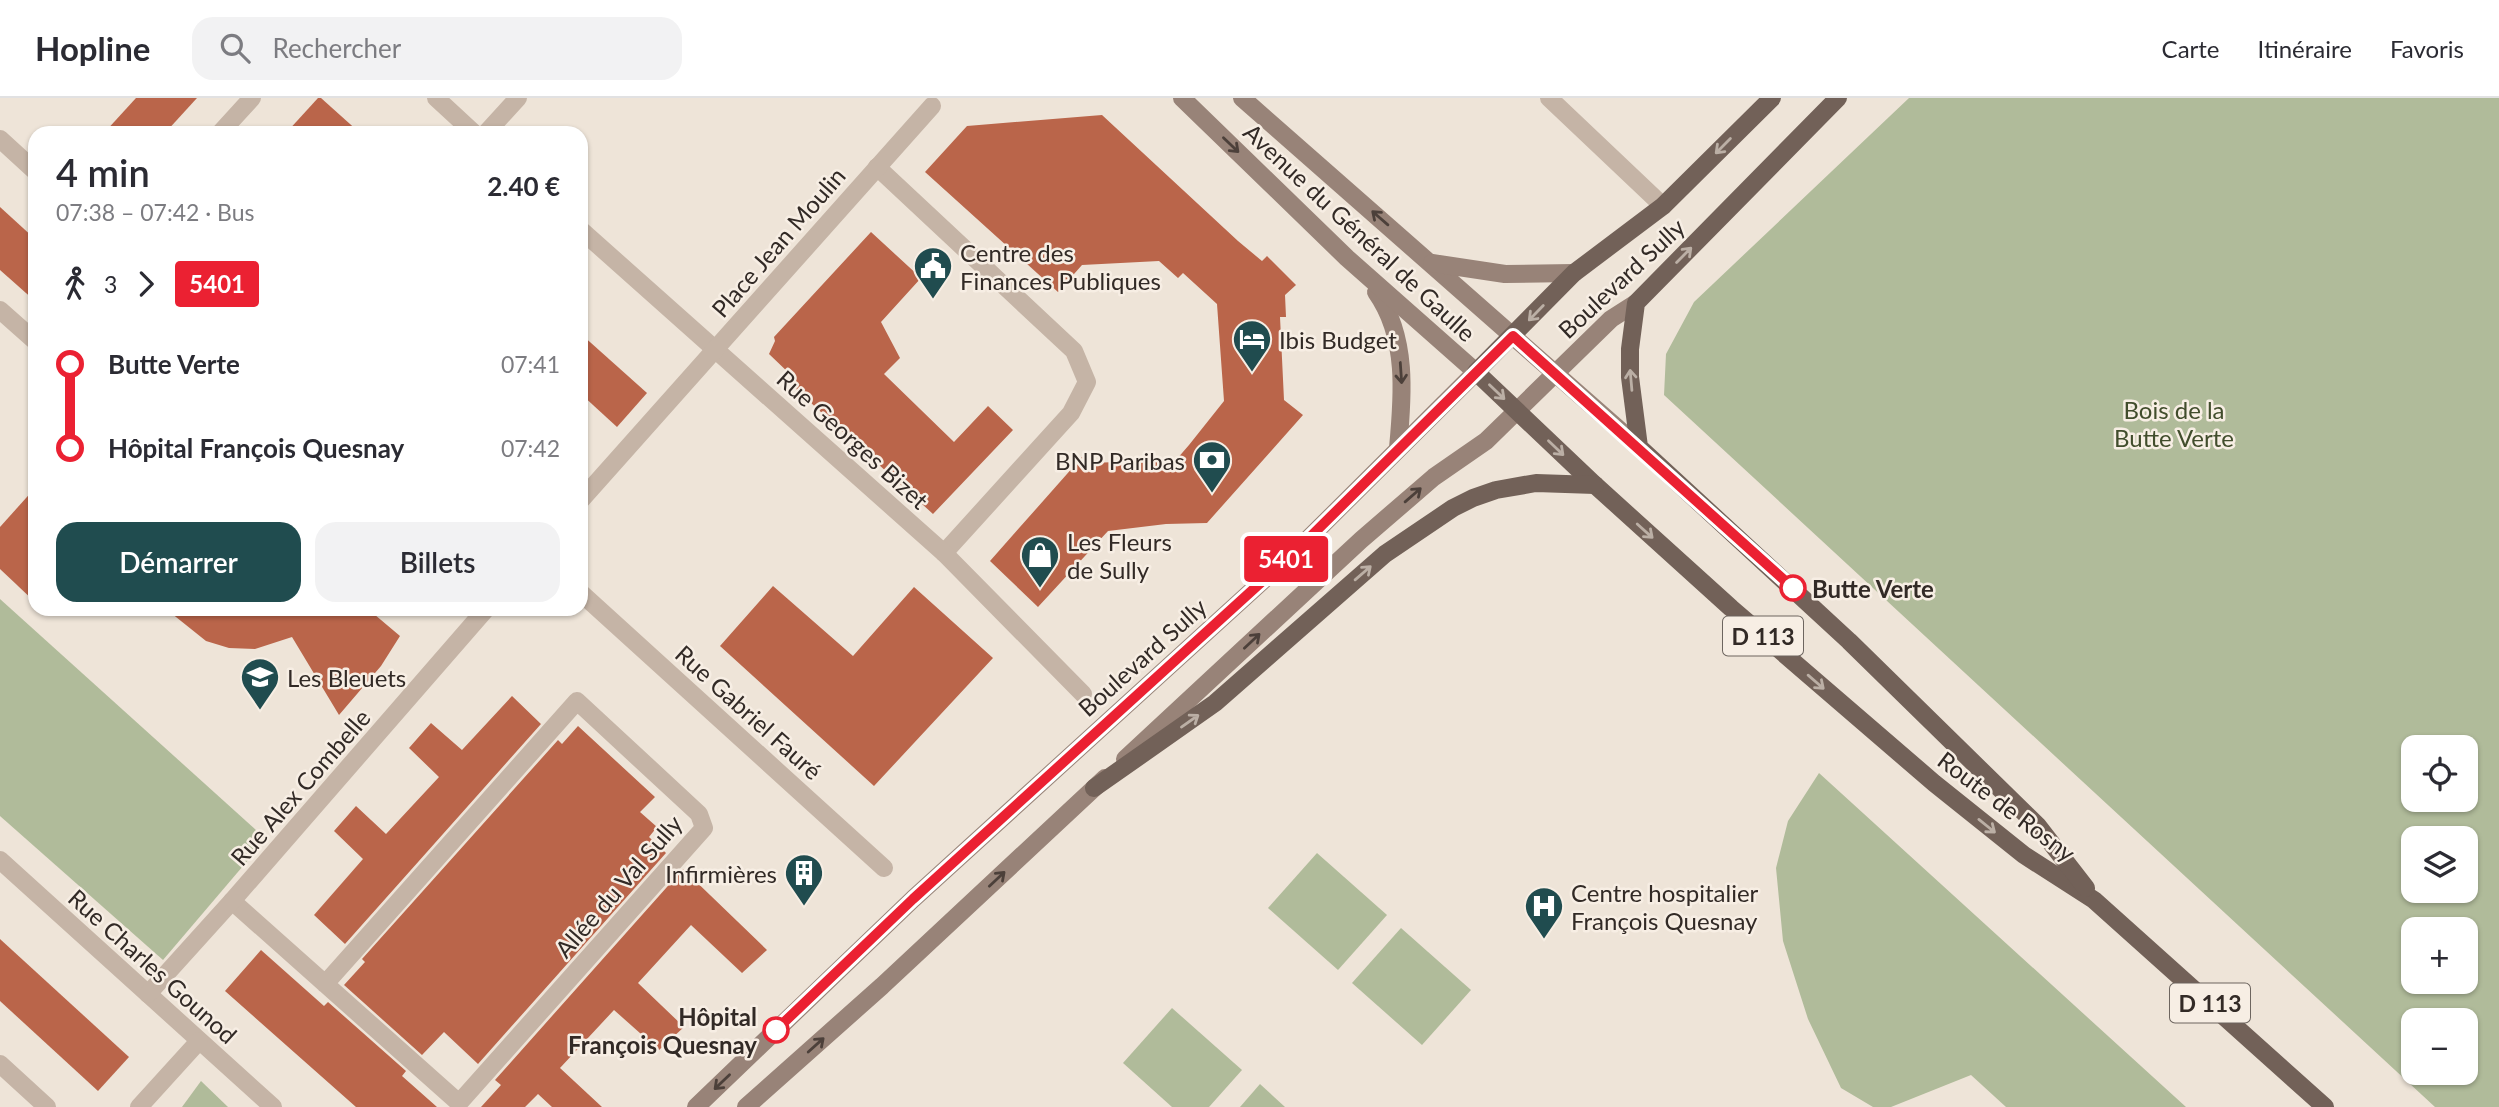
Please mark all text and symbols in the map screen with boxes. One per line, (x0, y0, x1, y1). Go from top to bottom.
search box (192, 17, 682, 80)
text: Hopline (35, 28, 150, 68)
icon: search (216, 29, 254, 67)
text: Rechercher (272, 32, 401, 64)
text: Carte (2162, 34, 2220, 63)
text: Itinéraire (2258, 34, 2352, 63)
text: Favoris (2390, 34, 2464, 63)
street label: Avenue du Général de Gaulle (1238, 117, 1482, 347)
one-way arrow (1222, 137, 1239, 154)
one-way arrow (1715, 138, 1732, 155)
text: 4 min (56, 149, 150, 195)
street label: Place Jean Moulin (705, 161, 851, 323)
text: 2.40 € (487, 170, 560, 202)
text: 07:38 – 07:42 · Bus (56, 198, 255, 226)
one-way arrow (1372, 210, 1390, 226)
street label: Boulevard Sully (1552, 212, 1691, 344)
place label: Centre des Finances Publiques (960, 238, 1161, 295)
public building icon: Centre des Finances Publiques (912, 245, 954, 300)
one-way arrow (1675, 246, 1692, 263)
icon: walk (56, 265, 94, 303)
icon: forward (127, 265, 165, 303)
text: 5401 (189, 269, 245, 298)
text: 3 (104, 270, 117, 298)
one-way arrow (1527, 304, 1544, 321)
hotel icon: Ibis Budget (1231, 318, 1273, 373)
place label: Ibis Budget (1279, 325, 1397, 354)
text: Butte Verte (108, 348, 240, 380)
text: 07:41 (501, 350, 560, 378)
one-way arrow (1395, 361, 1408, 383)
street label: Rue Georges Bizet (772, 364, 935, 515)
one-way arrow (1624, 369, 1637, 391)
one-way arrow (1488, 383, 1505, 400)
park label: Bois de la Butte Verte (2114, 395, 2234, 452)
text: Hôpital François Quesnay (108, 432, 404, 464)
text: 07:42 (501, 434, 560, 462)
bank icon: BNP Paribas (1191, 439, 1233, 494)
one-way arrow (1547, 440, 1564, 457)
place label: BNP Paribas (1055, 446, 1185, 475)
one-way arrow (1404, 487, 1422, 503)
button: Démarrer (56, 522, 301, 602)
button: Billets (315, 522, 560, 602)
one-way arrow (1636, 523, 1654, 539)
place label: Les Fleurs de Sully (1067, 527, 1172, 584)
shop icon: Les Fleurs de Sully (1019, 534, 1061, 589)
line badge: 5401 (1237, 536, 1335, 582)
text: 5401 (1258, 544, 1314, 573)
one-way arrow (1354, 565, 1372, 581)
place label: Butte Verte (1812, 574, 1934, 603)
marker: Butte Verte (1780, 575, 1806, 601)
street label: Boulevard Sully (1072, 592, 1212, 722)
road number: D 113 (1723, 616, 1803, 656)
one-way arrow (1243, 633, 1260, 650)
street label: Rue Gabriel Fauré (670, 639, 828, 785)
school or university icon: Les Bleuets (239, 656, 281, 711)
place label: Les Bleuets (287, 663, 406, 692)
one-way arrow (1807, 674, 1825, 690)
street label: Rue Alex Combelle (224, 703, 376, 871)
one-way arrow (1180, 714, 1199, 728)
map controls (2401, 735, 2478, 1085)
button: locate (2401, 735, 2478, 812)
street label: Route de Rosny (1933, 745, 2082, 867)
street label: Allée du Val Sully (548, 808, 688, 963)
one-way arrow (1977, 818, 1995, 833)
button: layers (2401, 826, 2478, 903)
building icon: Infirmières (783, 852, 825, 907)
place label: Infirmières (665, 859, 777, 888)
one-way arrow (988, 871, 1005, 888)
place label: Centre hospitalier François Quesnay (1571, 878, 1759, 935)
street label: Rue Charles Gounod (63, 883, 243, 1049)
hospital icon: Centre hospitalier François Quesnay (1523, 885, 1565, 940)
button: + (2401, 917, 2478, 994)
road number: D 113 (2170, 983, 2250, 1022)
place label: Hôpital François Quesnay (568, 1002, 757, 1059)
button: − (2401, 1008, 2478, 1085)
marker: Hôpital François Quesnay (763, 1017, 789, 1043)
one-way arrow (806, 1037, 824, 1053)
one-way arrow (714, 1073, 731, 1090)

